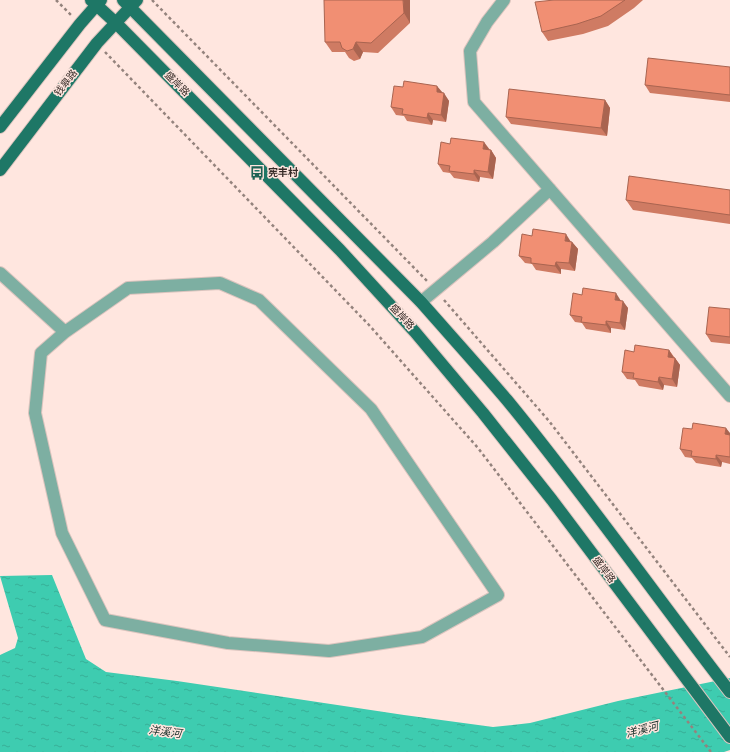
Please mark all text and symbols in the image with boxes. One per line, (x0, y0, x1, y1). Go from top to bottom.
street label: 钱皋路 (51, 67, 81, 99)
street label: 盛岸路 (161, 68, 193, 100)
bus stop icon: 宪丰村 (249, 165, 265, 181)
place label: 宪丰村 (268, 166, 298, 180)
street label: 盛岸路 (387, 301, 417, 333)
street label: 盛岸路 (589, 554, 619, 586)
water label: 洋溪河 (624, 718, 662, 741)
water label: 洋溪河 (148, 723, 184, 742)

